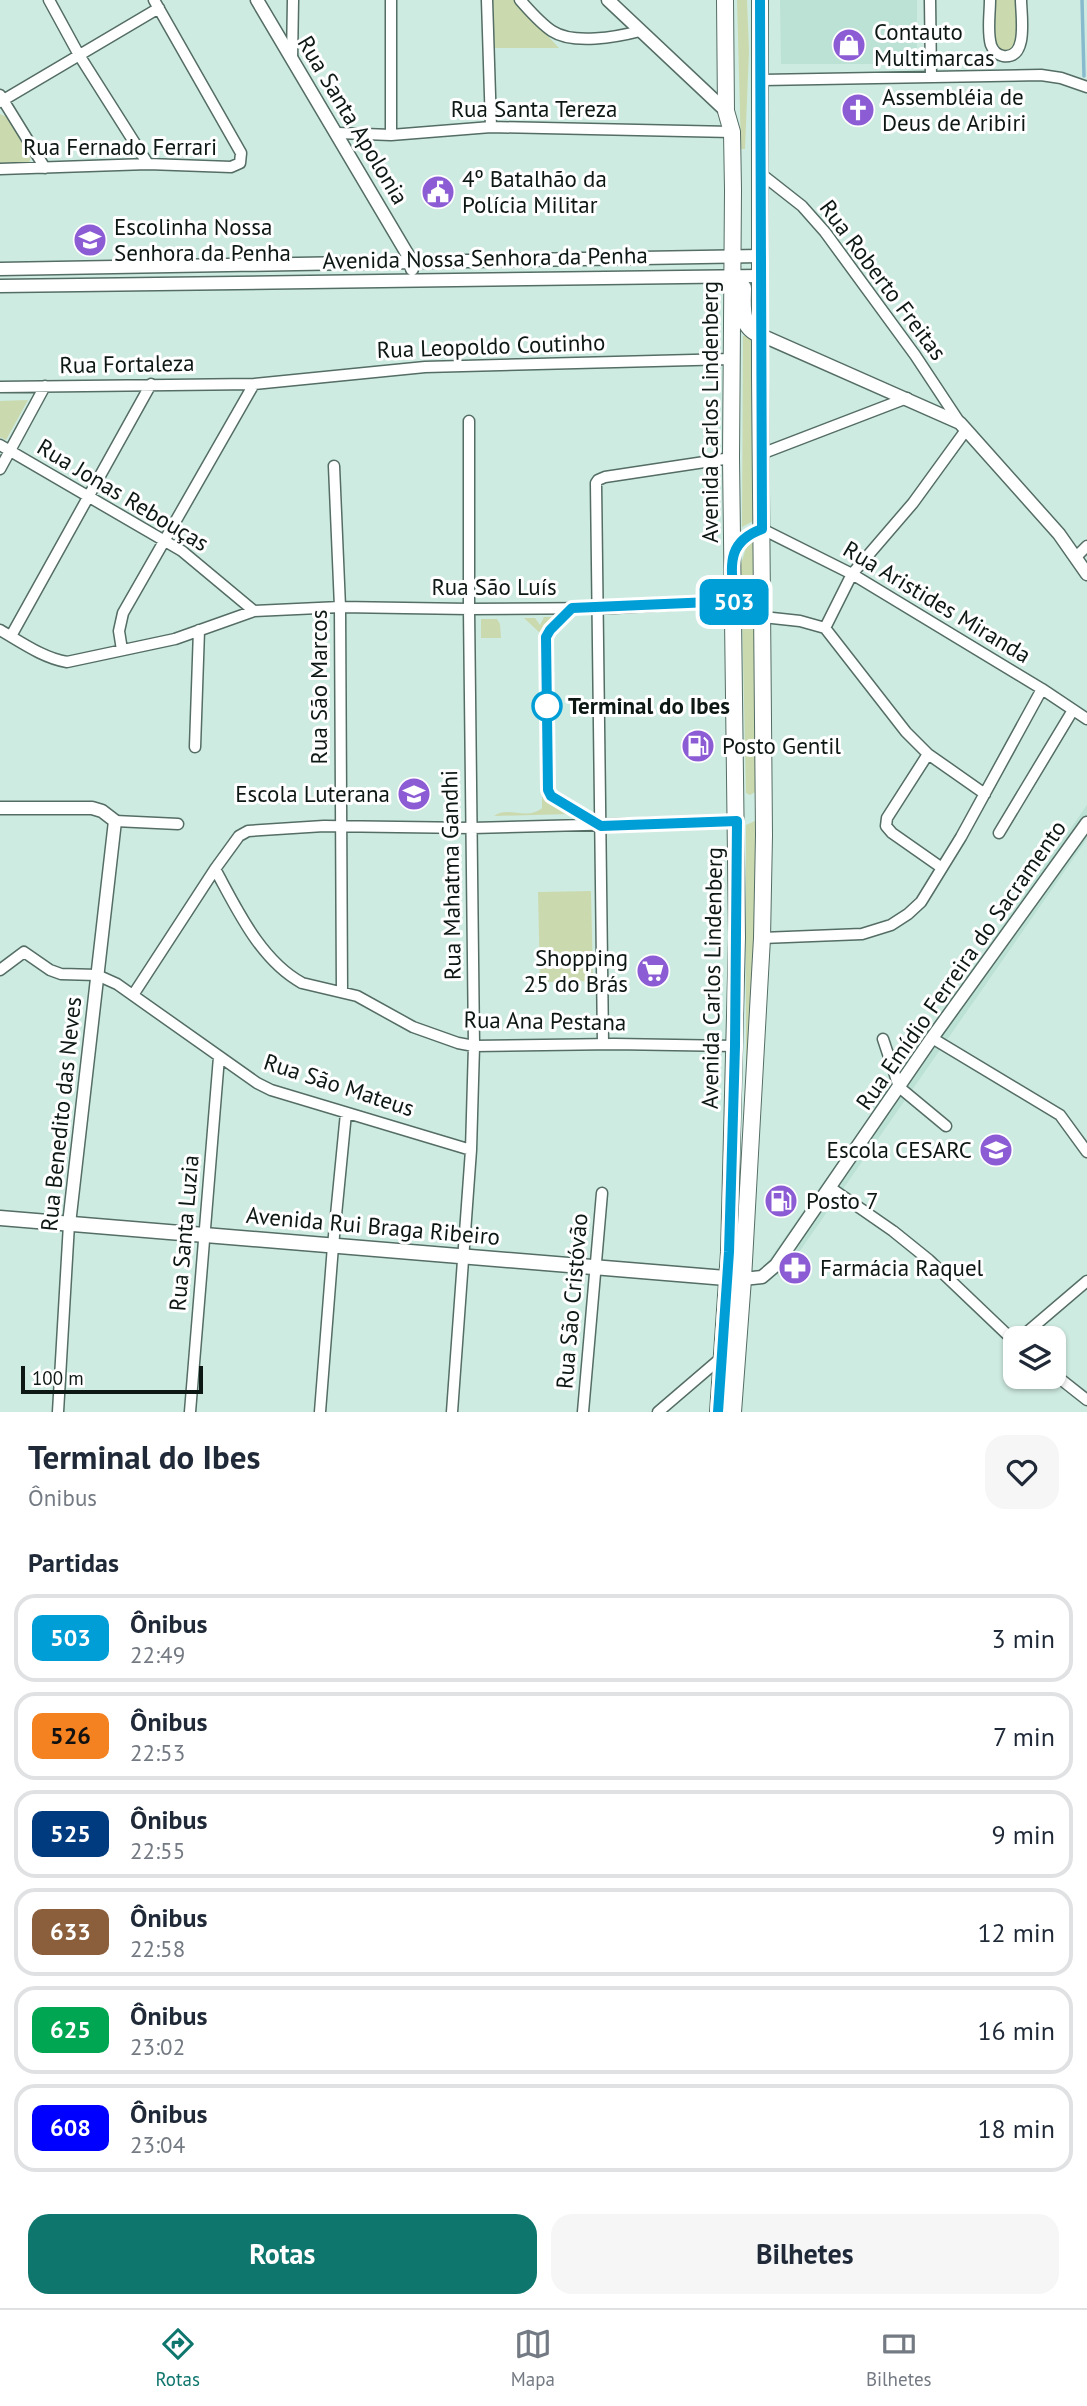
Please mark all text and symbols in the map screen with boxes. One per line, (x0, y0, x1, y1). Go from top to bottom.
place label: Contauto Multimarcas (874, 17, 995, 72)
shop icon: Contauto Multimarcas (830, 26, 868, 64)
street label: Rua Santa Apolonia (292, 30, 415, 209)
place label: Assembléia de Deus de Aribiri (882, 82, 1026, 137)
church icon: Assembléia de Deus de Aribiri (839, 91, 877, 129)
street label: Rua Santa Tereza (451, 94, 617, 123)
street label: Rua Fernado Ferrari (23, 132, 217, 161)
place label: 4º Batalhão da Polícia Militar (462, 164, 607, 219)
public building icon: 4º Batalhão da Polícia Militar (419, 173, 457, 211)
street label: Rua Roberto Freitas (814, 194, 953, 366)
place label: Escolinha Nossa Senhora da Penha (114, 212, 291, 267)
school or university icon: Escolinha Nossa Senhora da Penha (71, 221, 109, 259)
street label: Avenida Nossa Senhora da Penha (322, 240, 648, 275)
street label: Avenida Carlos Lindenberg (695, 281, 724, 543)
street label: Rua Leopoldo Coutinho (376, 327, 606, 364)
street label: Rua Fortaleza (59, 348, 195, 379)
street label: Rua Jonas Rebouças (32, 432, 214, 557)
street label: Rua Aristides Miranda (838, 534, 1036, 669)
street label: Rua São Luís (431, 572, 557, 601)
line badge: 503 (694, 579, 774, 625)
text: 503 (714, 586, 754, 617)
street label: Rua São Marcos (304, 610, 333, 764)
marker: Terminal do Ibes (532, 691, 562, 721)
place label: Terminal do Ibes (568, 691, 730, 720)
fuel station icon: Posto Gentil (679, 727, 717, 765)
place label: Posto Gentil (722, 731, 841, 760)
street label: Rua Mahatma Gandhi (434, 770, 467, 980)
school or university icon: Escola Luterana (395, 775, 433, 813)
place label: Escola Luterana (235, 779, 390, 808)
street label: Rua Emídio Ferreira do Sacramento (849, 814, 1072, 1115)
street label: Avenida Carlos Lindenberg (695, 847, 728, 1109)
place label: Shopping 25 do Brás (524, 943, 628, 998)
supermarket icon: Shopping 25 do Brás (634, 952, 672, 990)
street label: Rua Benedito das Neves (34, 995, 87, 1233)
street label: Rua Ana Pestana (463, 1005, 627, 1036)
street label: Rua São Mateus (260, 1047, 418, 1122)
school or university icon: Escola CESARC (977, 1131, 1015, 1169)
place label: Escola CESARC (827, 1135, 972, 1164)
street label: Rua Santa Luzia (162, 1154, 205, 1312)
fuel station icon: Posto 7 (762, 1182, 800, 1220)
place label: Posto 7 (806, 1186, 879, 1215)
street label: Avenida Rui Braga Ribeiro (245, 1200, 501, 1251)
street label: Rua São Cristóvão (549, 1212, 594, 1390)
pharmacy icon: Farmácia Raquel (776, 1249, 814, 1287)
place label: Farmácia Raquel (820, 1253, 984, 1282)
map controls (1003, 1326, 1066, 1389)
button: layers (1003, 1326, 1066, 1389)
scale bar (21, 1363, 203, 1395)
text: 100 m (32, 1366, 84, 1390)
text: Terminal do Ibes (28, 1435, 260, 1478)
button: heart (985, 1435, 1059, 1509)
text: Ônibus (28, 1483, 97, 1512)
text: Partidas (28, 1546, 119, 1579)
text: Ônibus (130, 1607, 207, 1640)
text: 503 (50, 1622, 91, 1653)
text: 3 min (992, 1622, 1055, 1655)
text: 22:49 (130, 1640, 185, 1669)
text: Ônibus (130, 1705, 207, 1738)
text: 526 (50, 1720, 91, 1751)
text: 7 min (993, 1720, 1055, 1753)
text: 22:53 (130, 1738, 185, 1767)
text: Ônibus (130, 1803, 207, 1836)
text: 525 (50, 1818, 91, 1849)
text: 9 min (992, 1818, 1055, 1851)
text: 22:55 (130, 1836, 185, 1865)
text: Ônibus (130, 1901, 207, 1934)
text: 633 (50, 1916, 91, 1947)
text: 12 min (977, 1916, 1055, 1949)
text: 22:58 (130, 1934, 185, 1963)
text: Ônibus (130, 1999, 207, 2032)
text: 625 (50, 2014, 91, 2045)
text: 16 min (977, 2014, 1055, 2047)
text: 23:02 (130, 2032, 185, 2061)
text: Ônibus (130, 2097, 207, 2130)
text: 608 (50, 2112, 91, 2143)
text: 18 min (977, 2112, 1055, 2145)
text: 23:04 (130, 2130, 185, 2159)
button: Rotas (28, 2214, 537, 2294)
button: Bilhetes (551, 2214, 1059, 2294)
tab: Rotas (155, 2325, 200, 2391)
tab: Mapa (511, 2325, 555, 2391)
tab: Bilhetes (866, 2325, 932, 2391)

